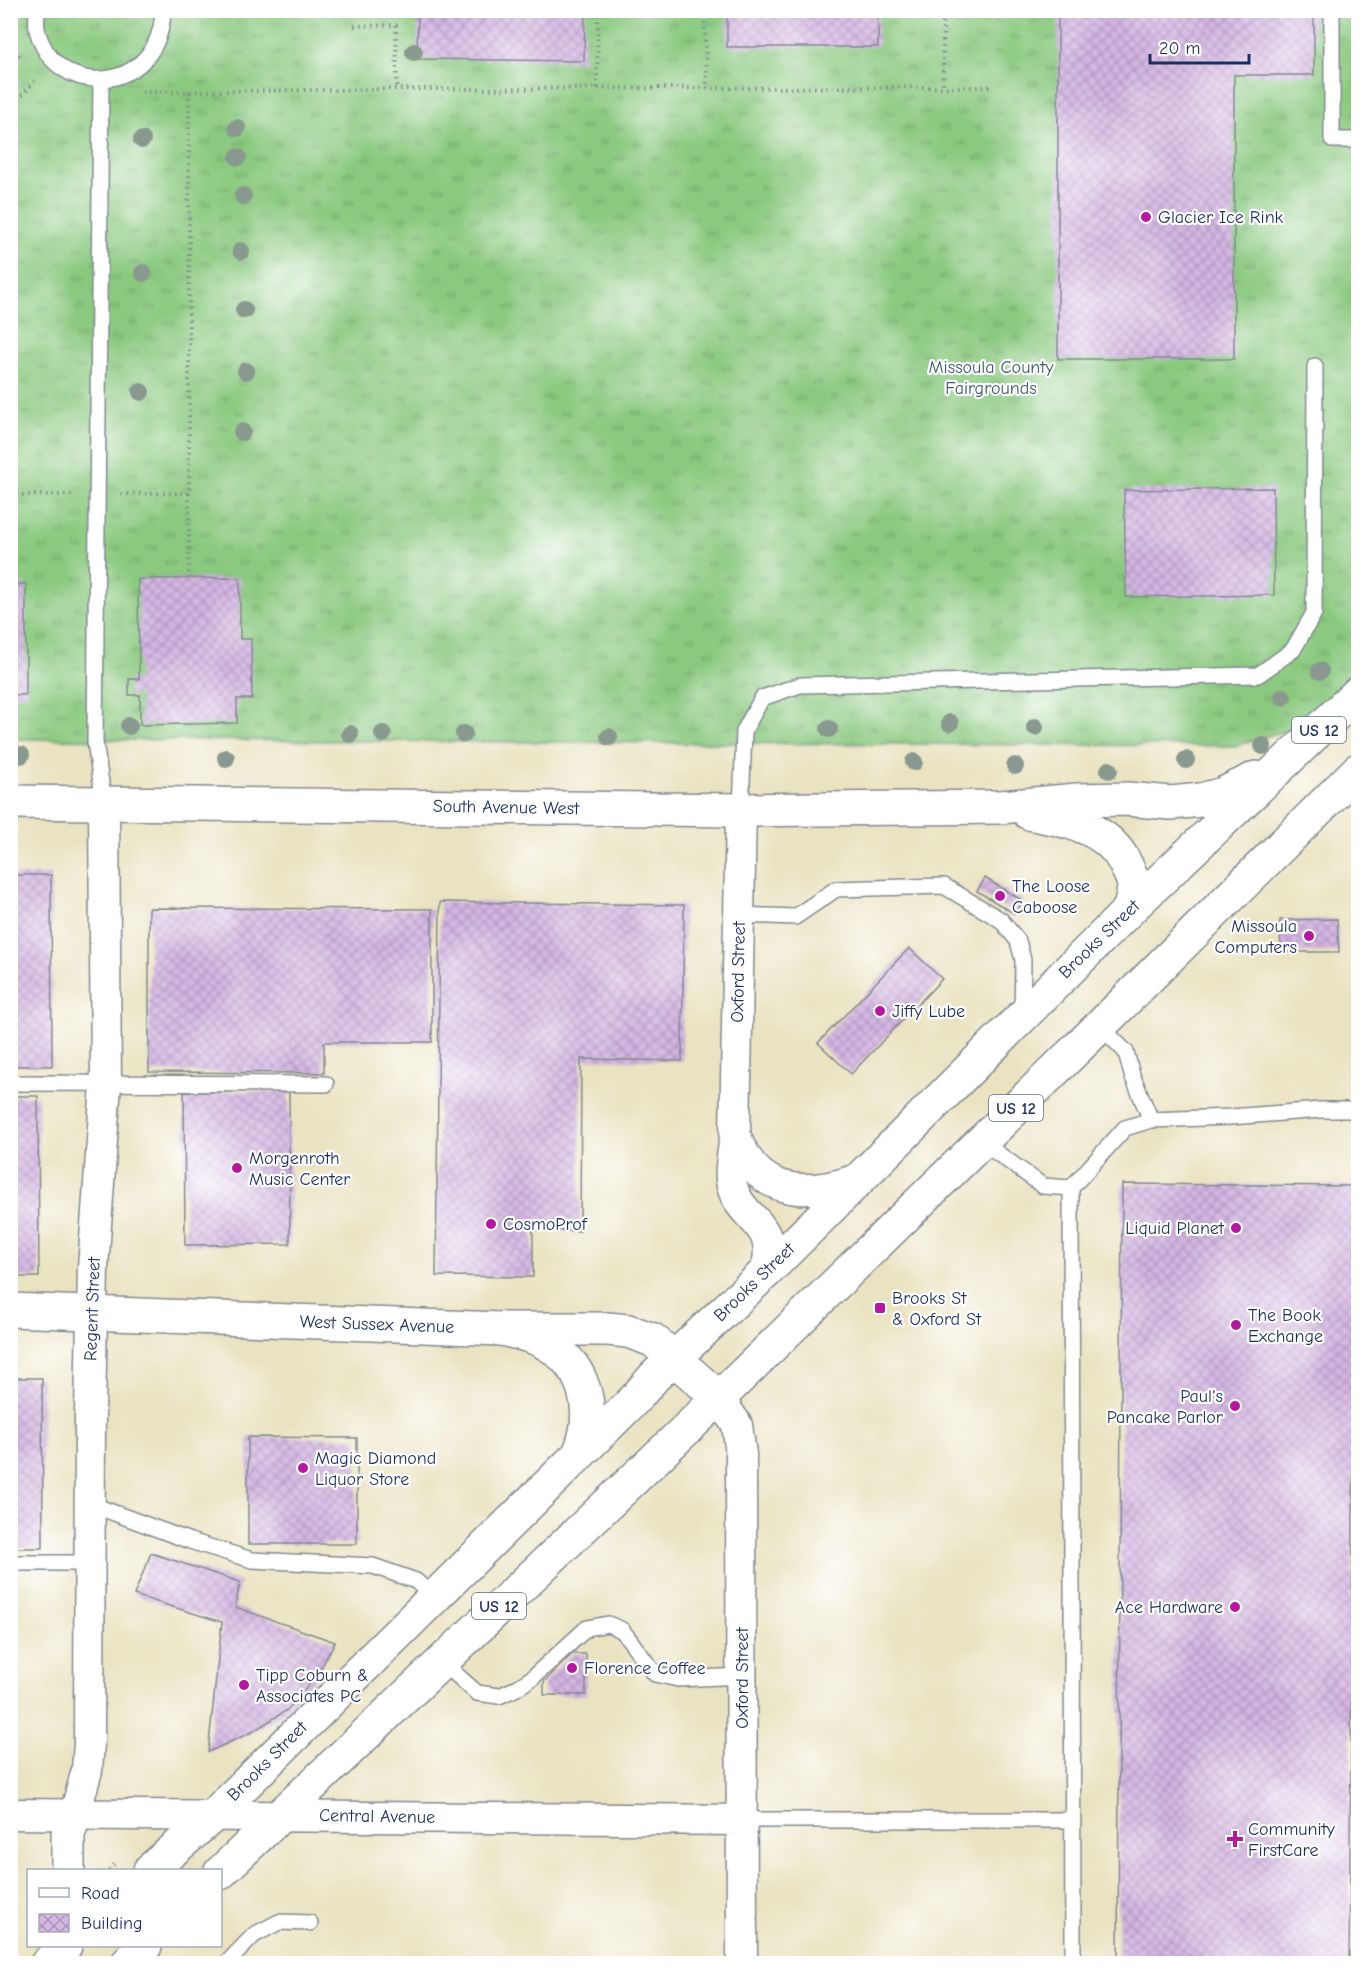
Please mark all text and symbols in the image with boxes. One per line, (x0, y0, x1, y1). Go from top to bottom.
scale bar (1150, 27, 1249, 65)
text: 20 m (1159, 38, 1200, 59)
place label: Glacier Ice Rink (1158, 207, 1284, 228)
marker: Glacier Ice Rink (1139, 210, 1153, 224)
park label: Missoula County Fairgrounds (929, 357, 1054, 399)
road number: US 12 (1292, 717, 1346, 743)
street label: South Avenue West (433, 796, 580, 819)
place label: The Loose Caboose (1012, 876, 1090, 918)
marker: The Loose Caboose (993, 889, 1007, 903)
street label: Brooks Street (1055, 895, 1145, 983)
place label: Missoula Computers (1215, 916, 1297, 958)
street label: Oxford Street (727, 920, 750, 1023)
marker: Missoula Computers (1302, 929, 1316, 943)
place label: Jiffy Lube (892, 1001, 965, 1022)
marker: Jiffy Lube (873, 1004, 887, 1018)
road number: US 12 (989, 1095, 1043, 1121)
place label: Morgenroth Music Center (249, 1148, 351, 1190)
marker: Morgenroth Music Center (230, 1161, 244, 1175)
place label: CosmoProf (503, 1214, 588, 1235)
marker: CosmoProf (484, 1217, 498, 1231)
place label: Liquid Planet (1125, 1218, 1225, 1239)
marker: Liquid Planet (1229, 1221, 1243, 1235)
street label: Brooks Street (710, 1238, 800, 1326)
street label: Regent Street (80, 1256, 105, 1361)
place label: Brooks St & Oxford St (892, 1288, 982, 1330)
marker: Brooks St & Oxford St (873, 1301, 887, 1315)
place label: The Book Exchange (1248, 1305, 1323, 1347)
street label: West Sussex Avenue (299, 1311, 455, 1338)
marker: The Book Exchange (1229, 1318, 1243, 1332)
place label: Paul's Pancake Parlor (1107, 1386, 1224, 1428)
marker: Paul's Pancake Parlor (1228, 1399, 1242, 1413)
place label: Magic Diamond Liquor Store (315, 1448, 436, 1490)
marker: Magic Diamond Liquor Store (296, 1461, 310, 1475)
road number: US 12 (472, 1593, 526, 1619)
place label: Ace Hardware (1115, 1597, 1223, 1618)
marker: Ace Hardware (1228, 1600, 1242, 1614)
street label: Oxford Street (732, 1626, 753, 1729)
place label: Florence Coffee (584, 1658, 706, 1679)
marker: Florence Coffee (565, 1661, 579, 1675)
place label: Tipp Coburn & Associates PC (256, 1665, 369, 1707)
marker: Tipp Coburn & Associates PC (237, 1678, 251, 1692)
street label: Brooks Street (223, 1716, 312, 1806)
street label: Central Avenue (319, 1805, 435, 1828)
place label: Community FirstCare (1248, 1819, 1336, 1861)
marker: Community FirstCare (1226, 1830, 1244, 1848)
legend (27, 1869, 222, 1947)
text: Road (81, 1883, 120, 1904)
text: Building (81, 1913, 143, 1934)

